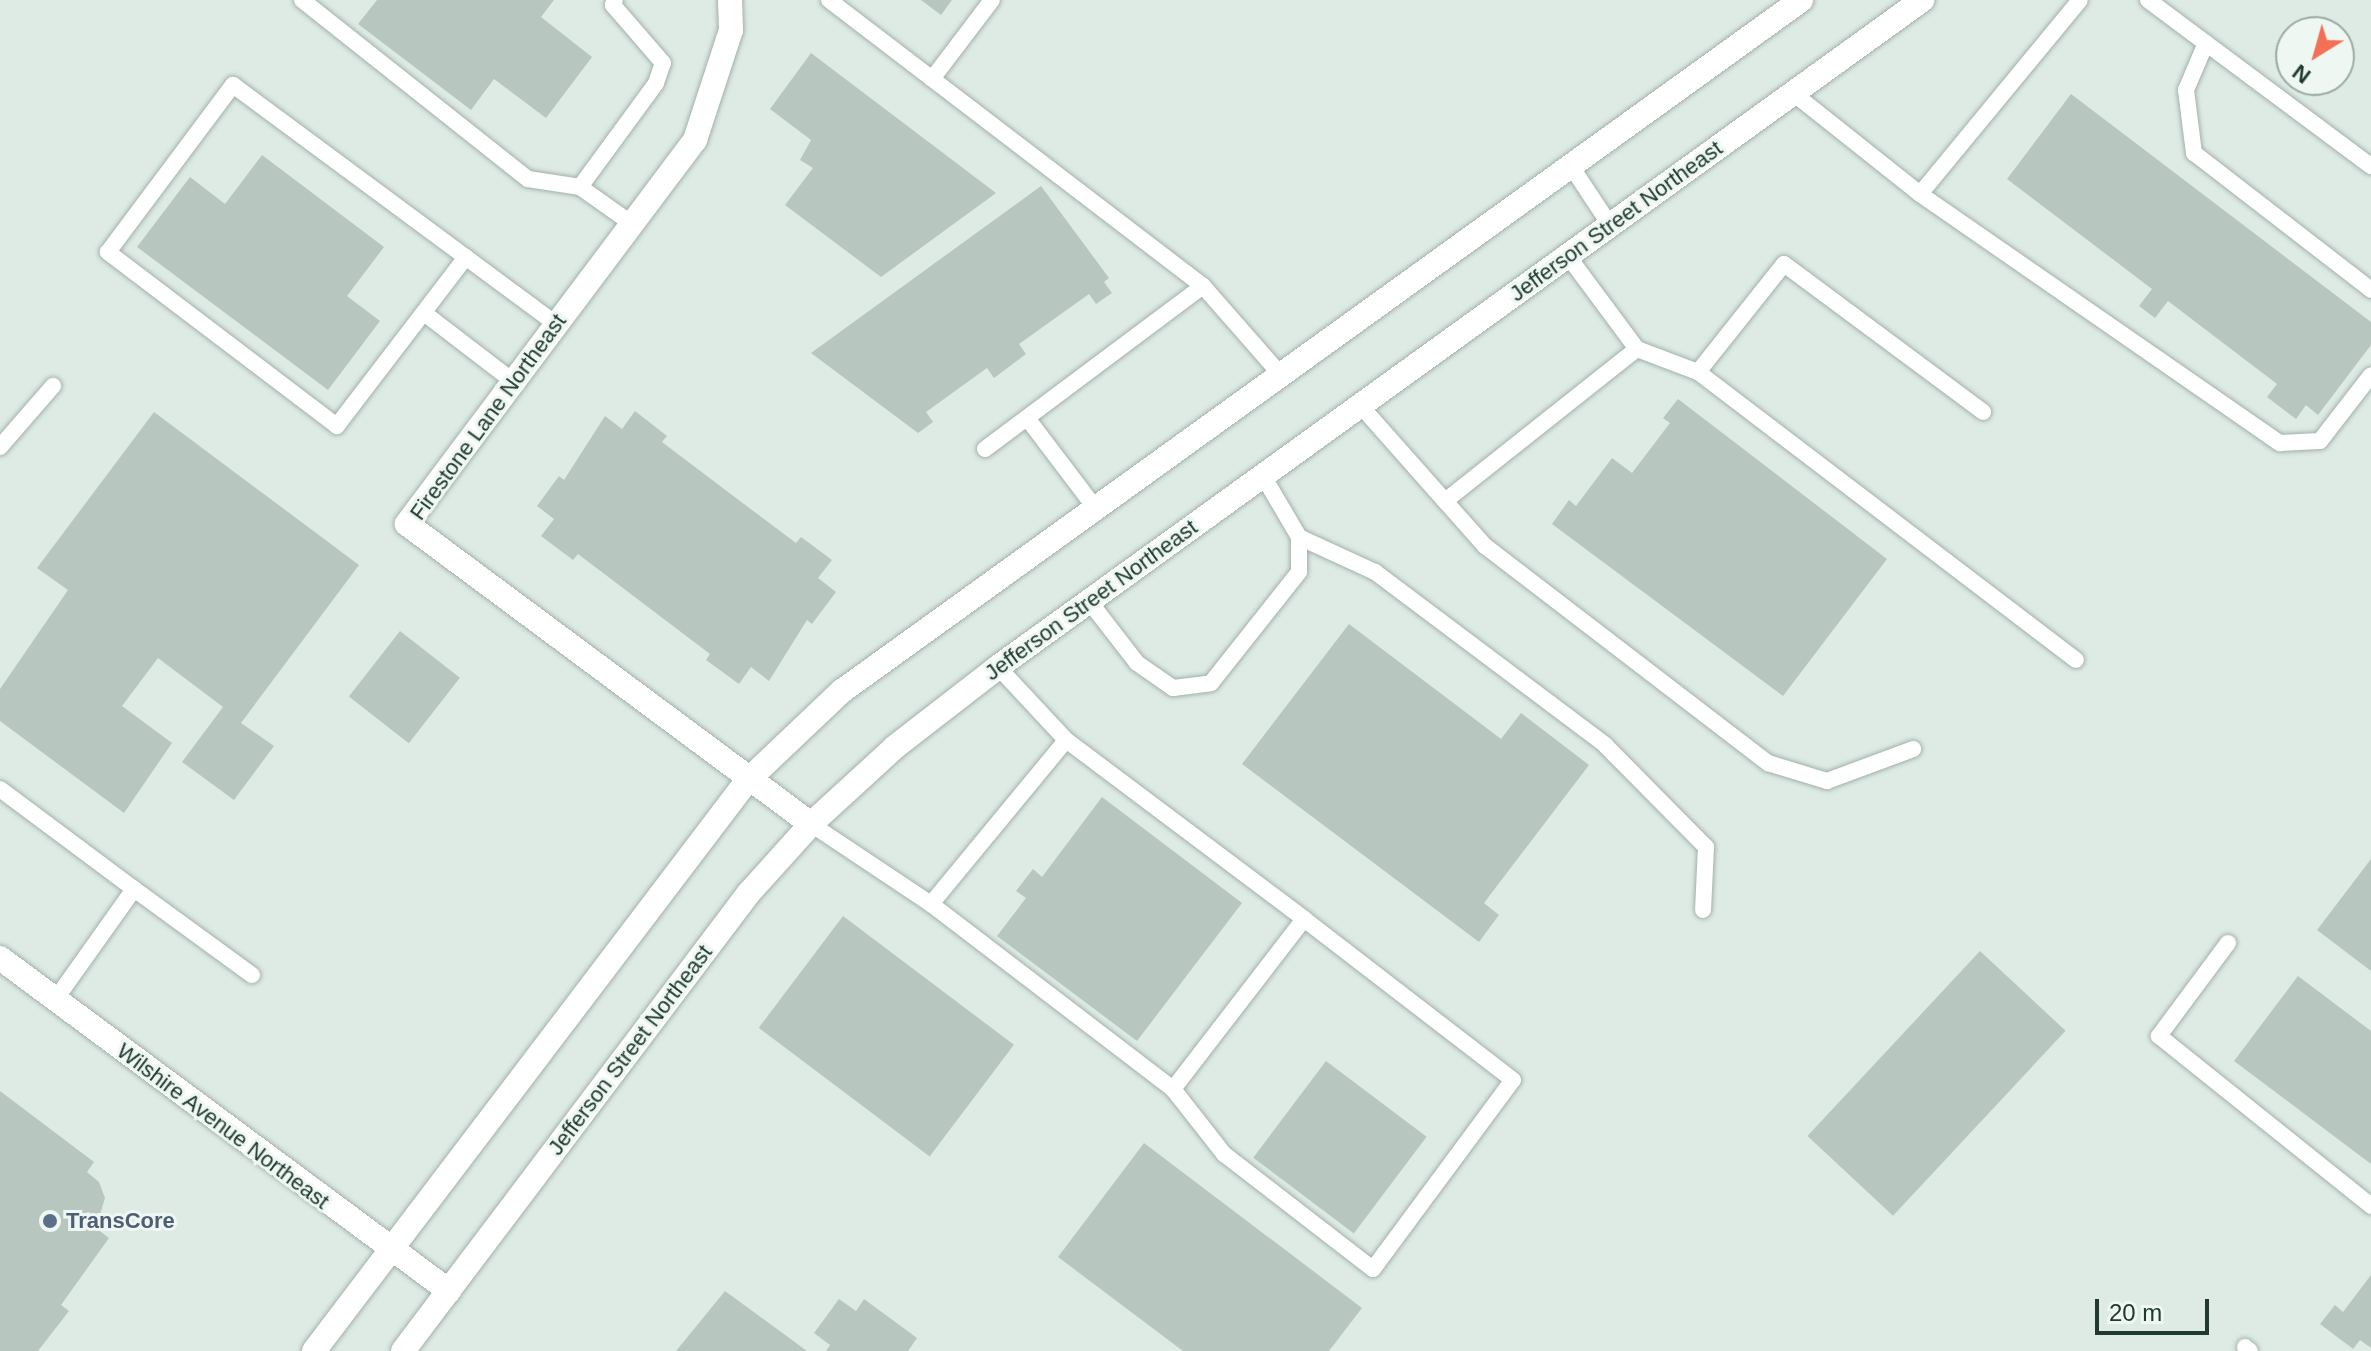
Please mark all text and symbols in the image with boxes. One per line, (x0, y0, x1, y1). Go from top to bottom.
north arrow (2275, 16, 2355, 96)
text: N (2288, 59, 2315, 89)
street label: Jefferson Street Northeast (1505, 135, 1727, 307)
street label: Firestone Lane Northeast (404, 309, 572, 525)
street label: Jefferson Street Northeast (980, 514, 1202, 686)
street label: Jefferson Street Northeast (542, 940, 718, 1160)
street label: Wilshire Avenue Northeast (111, 1037, 335, 1215)
place label: TransCore (66, 1208, 175, 1234)
marker: TransCore (41, 1212, 59, 1230)
scale bar (2099, 1283, 2213, 1333)
text: 20 m (2109, 1299, 2162, 1326)

